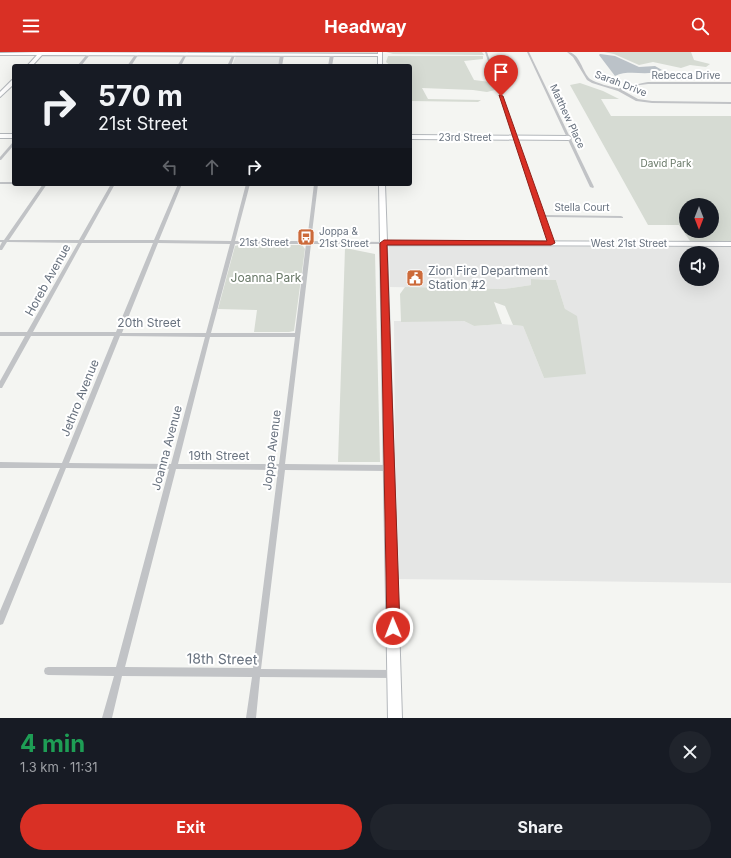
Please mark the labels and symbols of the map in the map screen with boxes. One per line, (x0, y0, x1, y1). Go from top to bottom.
pin (484, 55, 518, 96)
street label: Sarah Drive (593, 68, 649, 99)
street label: Rebecca Drive (652, 69, 721, 81)
street label: Matthew Place (548, 82, 588, 150)
street label: 23rd Street (438, 131, 492, 143)
park label: David Park (640, 157, 692, 169)
north arrow (679, 198, 719, 238)
street label: Stella Court (554, 201, 610, 213)
place label: Joppa & 21st Street (319, 225, 369, 249)
bus stop icon: Joppa & 21st Street (296, 227, 316, 247)
street label: 21st Street (239, 236, 290, 248)
street label: West 21st Street (591, 237, 668, 249)
street label: Horeb Avenue (22, 241, 74, 319)
place label: Zion Fire Department Station #2 (428, 263, 548, 292)
public building icon: Zion Fire Department Station #2 (405, 268, 425, 288)
park label: Joanna Park (231, 270, 302, 285)
street label: 20th Street (117, 315, 181, 330)
street label: Jethro Avenue (57, 357, 102, 439)
street label: Joanna Avenue (148, 404, 185, 492)
street label: Joppa Avenue (259, 409, 284, 491)
street label: 19th Street (189, 448, 249, 463)
position arrow (372, 607, 414, 649)
street label: 18th Street (187, 649, 258, 668)

